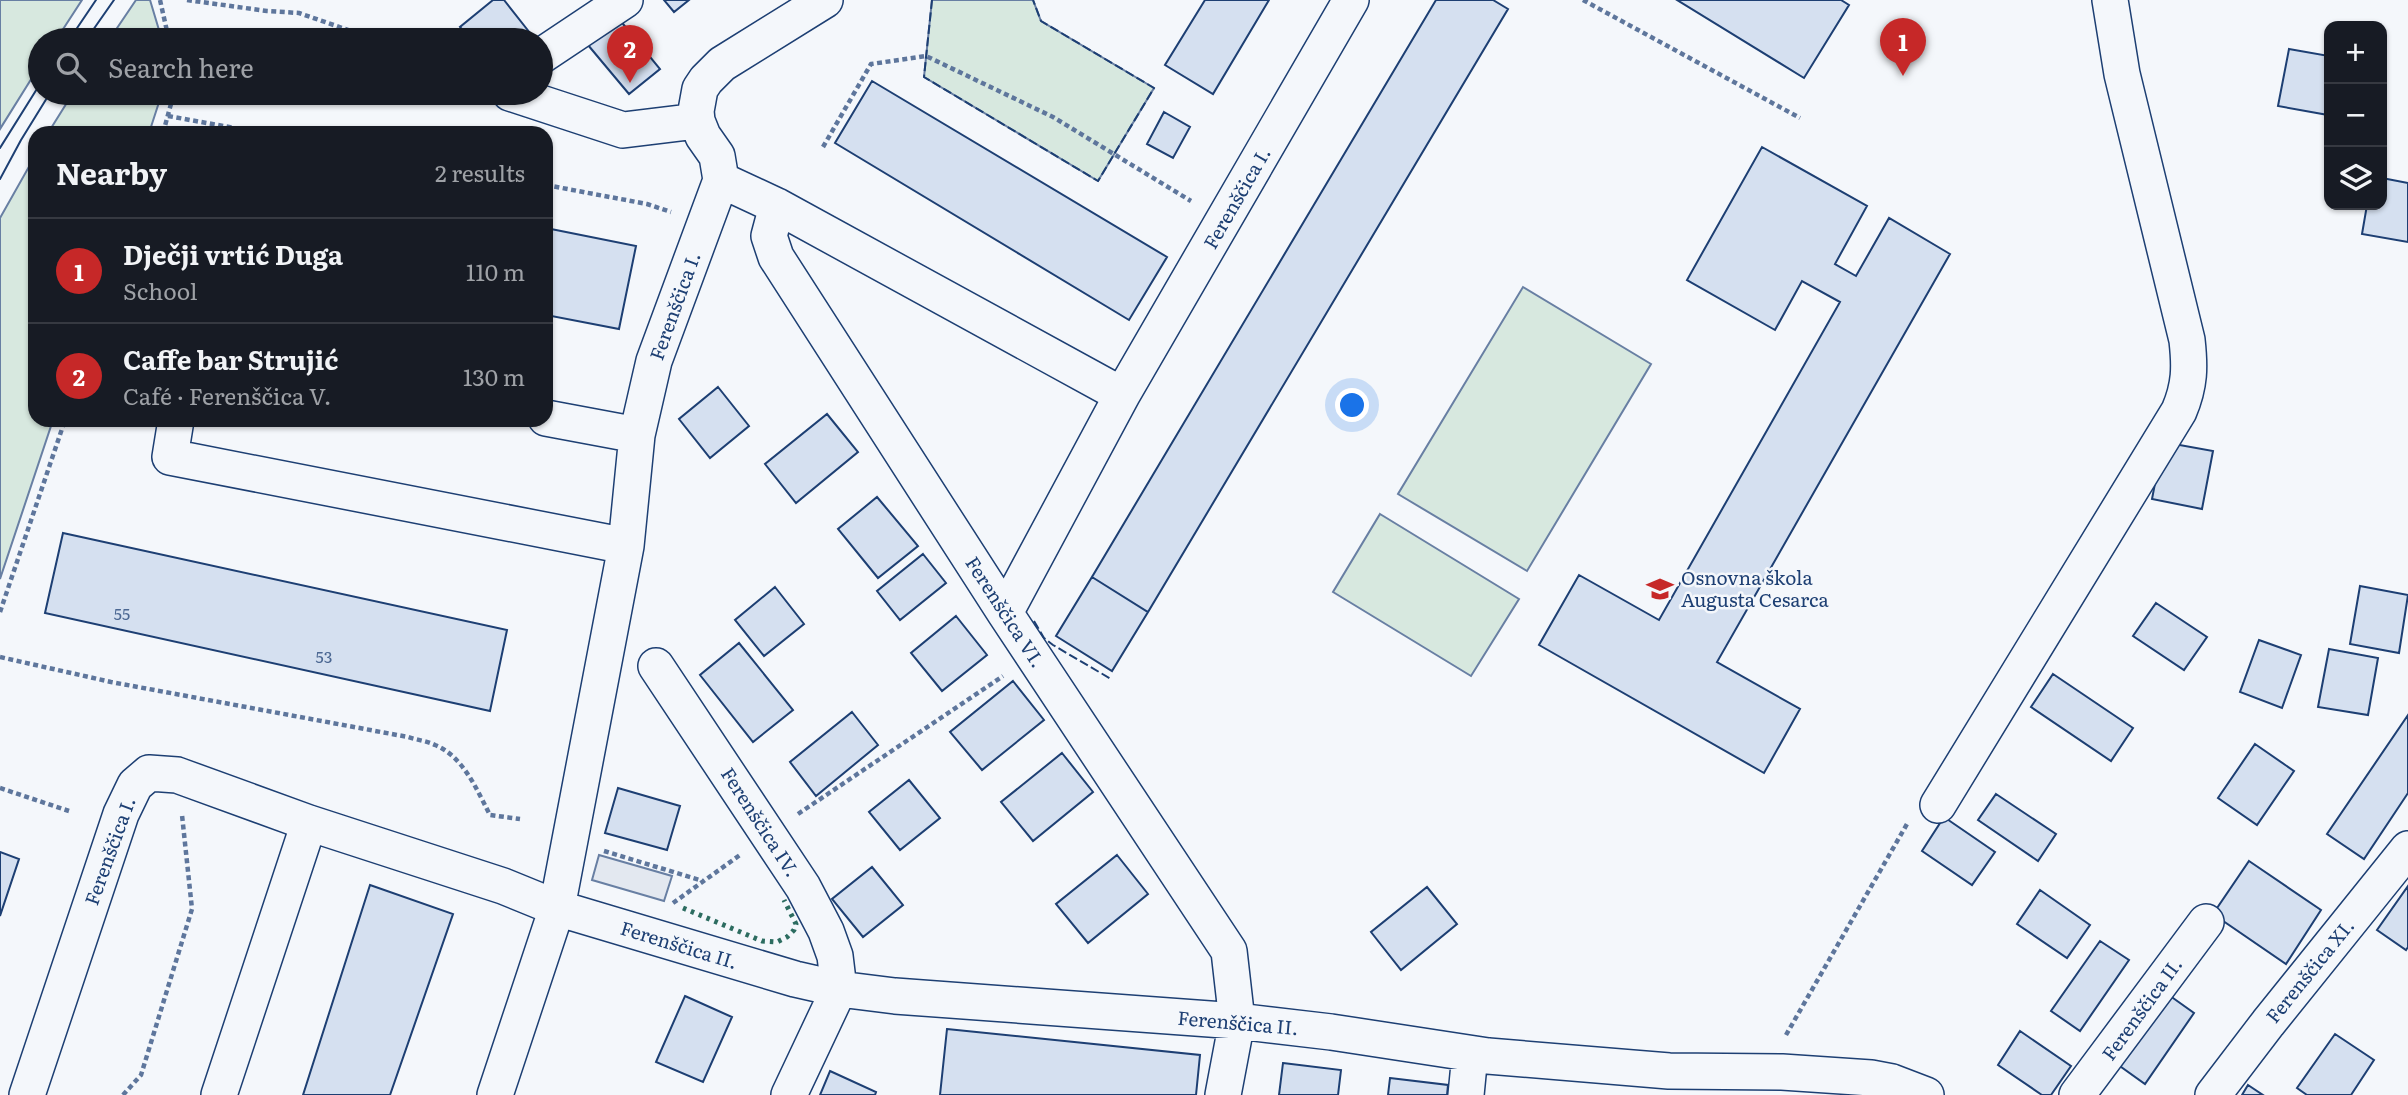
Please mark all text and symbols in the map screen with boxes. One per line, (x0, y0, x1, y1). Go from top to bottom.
pin: 1 (1880, 18, 1926, 76)
map controls (2324, 21, 2387, 210)
button: + (2324, 21, 2387, 84)
pin: 2 (607, 25, 653, 83)
search box (28, 28, 553, 105)
text: Search here (108, 47, 254, 86)
icon: search (52, 48, 90, 86)
button: − (2324, 84, 2387, 147)
street label: Ferenščica I. (1196, 141, 1277, 254)
button: layers (2324, 147, 2387, 210)
text: Nearby (56, 150, 167, 194)
text: 2 results (435, 155, 525, 189)
text: Dječji vrtić Duga (123, 234, 343, 273)
street label: Ferenščica I. (642, 248, 707, 364)
text: 1 (74, 254, 84, 288)
text: 110 m (466, 254, 525, 288)
text: School (123, 273, 197, 307)
text: Caffe bar Strujić (123, 339, 338, 378)
text: 2 (73, 359, 85, 393)
text: 130 m (463, 359, 525, 393)
text: Café · Ferenščica V. (123, 378, 331, 412)
your location (1335, 388, 1369, 422)
street label: Ferenščica VI. (959, 550, 1052, 673)
place label: Osnovna škola Augusta Cesarca (1681, 563, 1830, 613)
school or university icon: Osnovna škola Augusta Cesarca (1645, 574, 1675, 604)
house number: 55 (114, 601, 130, 625)
house number: 53 (316, 644, 332, 668)
street label: Ferenščica IV. (715, 761, 807, 882)
street label: Ferenščica I. (77, 793, 142, 909)
street label: Ferenščica XI. (2258, 912, 2360, 1028)
street label: Ferenščica II. (617, 913, 741, 975)
street label: Ferenščica II. (2094, 951, 2188, 1066)
street label: Ferenščica II. (1176, 1003, 1300, 1041)

